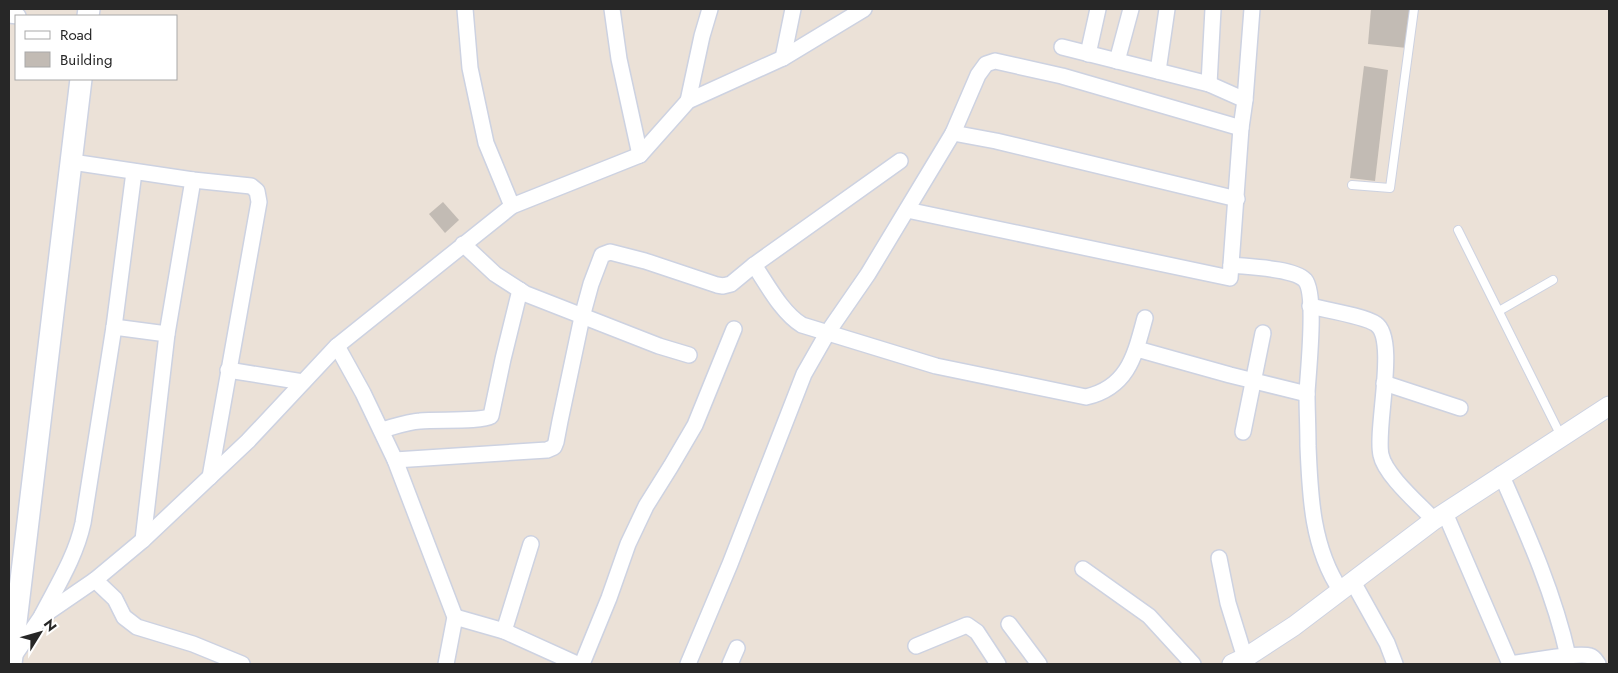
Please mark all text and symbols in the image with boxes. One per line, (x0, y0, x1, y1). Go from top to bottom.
legend (15, 15, 178, 80)
text: Road (60, 24, 92, 46)
text: Building (60, 49, 112, 71)
north arrow (15, 608, 65, 658)
text: N (39, 615, 62, 636)

